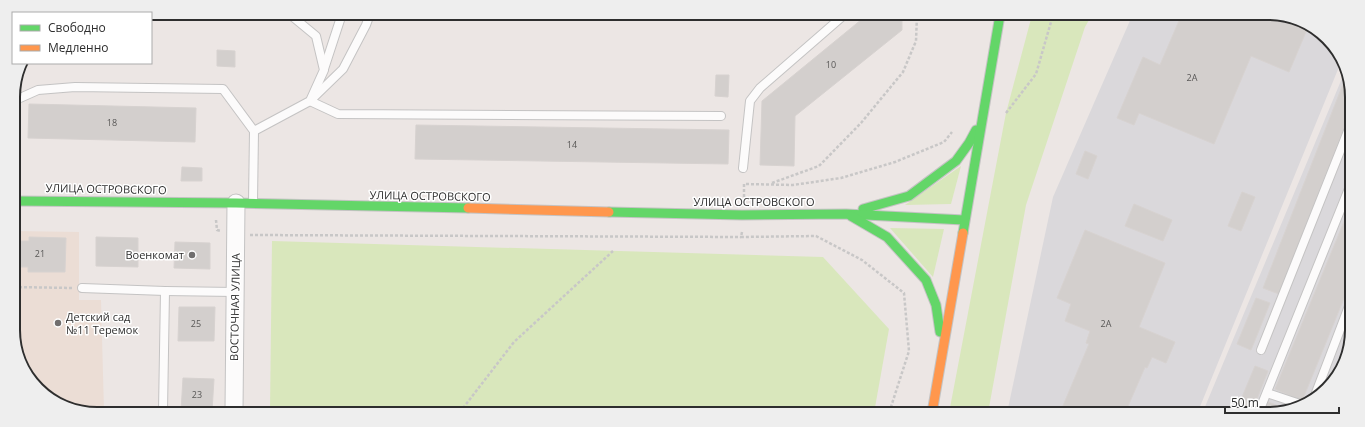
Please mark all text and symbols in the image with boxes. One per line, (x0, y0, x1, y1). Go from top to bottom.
legend (12, 12, 152, 64)
text: Свободно (48, 19, 106, 36)
text: Медленно (48, 39, 108, 56)
house number: 10 (826, 58, 836, 71)
house number: 2А (1187, 71, 1198, 84)
house number: 18 (107, 116, 117, 129)
house number: 14 (567, 138, 577, 151)
street label: УЛИЦА ОСТРОВСКОГО (45, 180, 167, 197)
street label: УЛИЦА ОСТРОВСКОГО (369, 187, 491, 204)
street label: УЛИЦА ОСТРОВСКОГО (693, 194, 815, 209)
house number: 21 (35, 247, 45, 260)
place label: Военкомат (125, 247, 184, 262)
marker: Военкомат (187, 250, 197, 260)
street label: ВОСТОЧНАЯ УЛИЦА (226, 253, 243, 361)
place label: Детский сад №11 Теремок (66, 309, 138, 337)
house number: 25 (191, 317, 201, 330)
house number: 2А (1101, 317, 1112, 330)
marker: Детский сад №11 Теремок (53, 318, 63, 328)
house number: 23 (192, 388, 202, 401)
scale bar (1225, 389, 1339, 415)
text: 50 m (1231, 394, 1259, 411)

